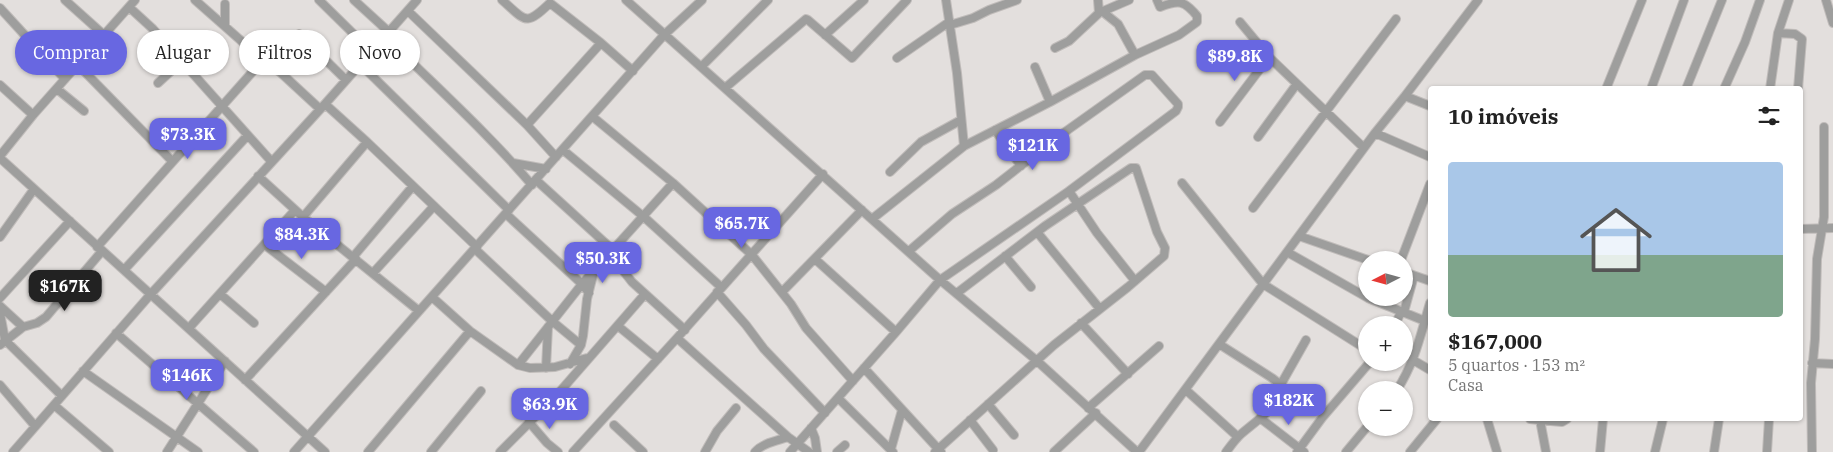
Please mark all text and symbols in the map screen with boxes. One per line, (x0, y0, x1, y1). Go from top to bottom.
chip: Comprar (15, 30, 127, 75)
chip: Alugar (137, 30, 229, 75)
chip: Filtros (239, 30, 330, 75)
chip: Novo (340, 30, 420, 75)
pin: $89.8K (1194, 39, 1276, 82)
text: $89.8K (1207, 46, 1263, 66)
text: 10 imóveis (1448, 102, 1559, 130)
icon: filters (1755, 102, 1783, 130)
pin: $73.3K (147, 118, 229, 160)
text: $73.3K (160, 124, 216, 144)
pin: $121K (998, 128, 1068, 171)
text: $121K (1008, 135, 1058, 155)
icon: home (1571, 195, 1661, 285)
pin: $65.7K (701, 206, 783, 249)
text: $65.7K (714, 213, 770, 233)
pin: $84.3K (261, 218, 343, 260)
text: $84.3K (274, 224, 330, 244)
pin: $50.3K (562, 242, 644, 284)
text: $50.3K (575, 248, 631, 268)
north arrow (1358, 251, 1412, 306)
map controls (1358, 251, 1413, 436)
pin: $167K (30, 270, 100, 312)
text: $167K (40, 276, 90, 296)
button: + (1358, 316, 1413, 371)
text: $167,000 (1448, 327, 1542, 355)
text: 5 quartos · 153 m² (1448, 355, 1585, 375)
pin: $146K (152, 358, 222, 401)
text: $146K (162, 365, 212, 385)
text: Casa (1448, 375, 1484, 395)
button: − (1358, 381, 1413, 436)
pin: $182K (1254, 384, 1324, 426)
pin: $63.9K (509, 388, 591, 430)
text: $182K (1264, 390, 1314, 410)
text: $63.9K (522, 394, 578, 414)

